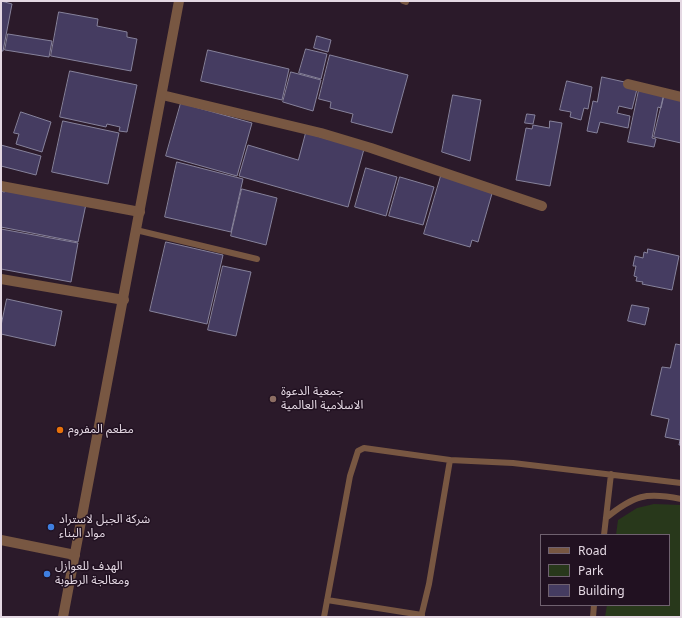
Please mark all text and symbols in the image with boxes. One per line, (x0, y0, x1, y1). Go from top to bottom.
place label: جمعية الدعوة الاسلامية العالمية (281, 385, 363, 413)
marker: جمعية الدعوة الاسلامية العالمية (268, 394, 278, 404)
place label: مطعم المفروم (68, 423, 134, 437)
marker: مطعم المفروم (55, 425, 65, 435)
place label: شركة الجبل لاستراد مواد البناء (59, 513, 150, 541)
marker: شركة الجبل لاستراد مواد البناء (46, 522, 56, 532)
legend (540, 534, 670, 606)
text: Road (578, 542, 607, 559)
place label: الهدف للعوازل ومعالجة الرطوبة (55, 560, 129, 588)
text: Park (578, 562, 603, 579)
marker: الهدف للعوازل ومعالجة الرطوبة (42, 569, 52, 579)
text: Building (578, 582, 625, 599)

